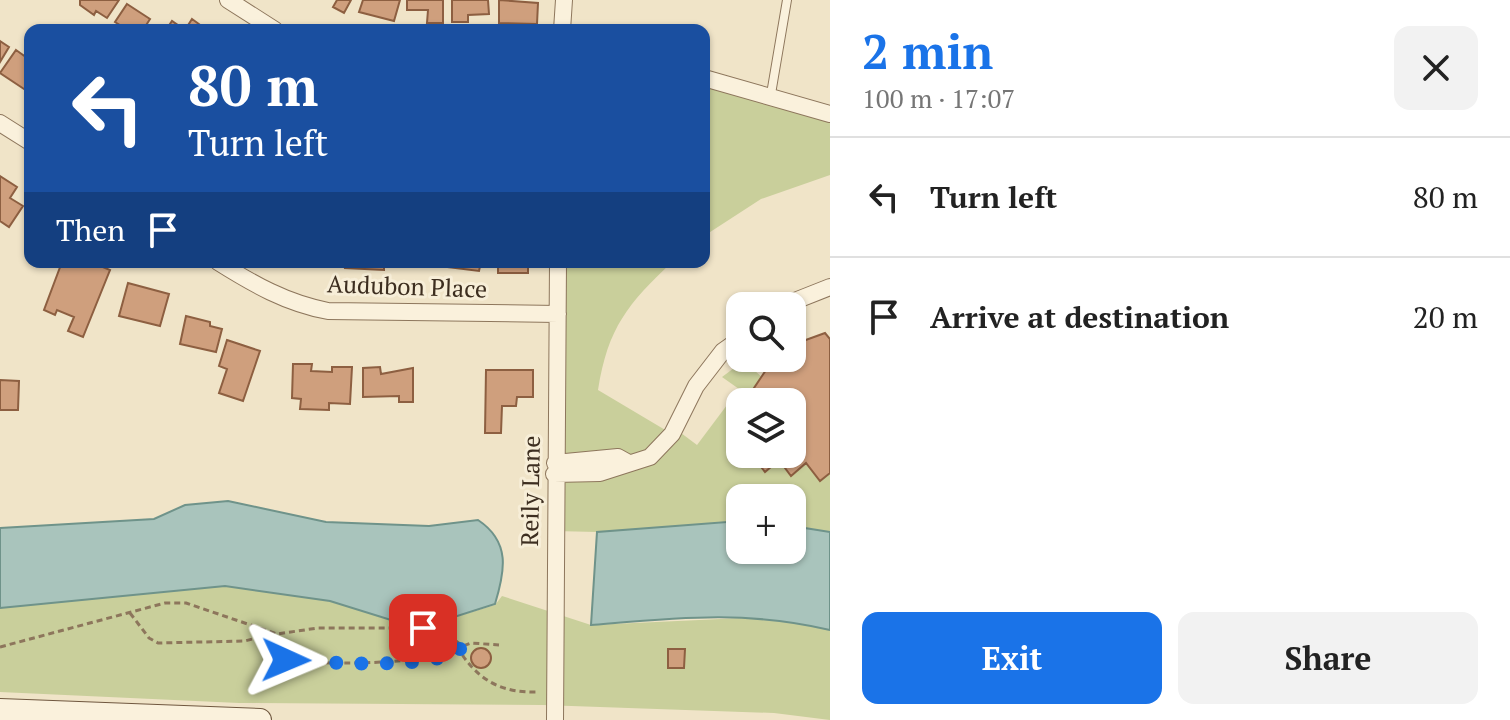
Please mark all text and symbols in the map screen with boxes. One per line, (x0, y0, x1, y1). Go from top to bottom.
text: 2 min (862, 19, 993, 83)
button: close (1394, 26, 1478, 110)
text: 80 m (188, 48, 318, 122)
icon: left (56, 56, 160, 160)
text: 100 m · 17:07 (862, 81, 1015, 115)
text: Turn left (188, 119, 328, 166)
icon: left (862, 175, 906, 219)
text: Turn left (930, 177, 1057, 217)
text: 80 m (1413, 177, 1478, 217)
icon: arrive (141, 208, 185, 252)
text: Then (56, 210, 125, 250)
street label: Audubon Place (326, 267, 488, 305)
map controls (726, 292, 806, 564)
button: search (726, 292, 806, 372)
icon: arrive (862, 295, 906, 339)
text: Arrive at destination (930, 297, 1229, 337)
text: 20 m (1413, 297, 1478, 337)
button: layers (726, 388, 806, 468)
street label: Reily Lane (513, 435, 547, 547)
button: + (726, 484, 806, 564)
pin (389, 594, 457, 662)
icon: arrive (401, 606, 445, 650)
button: Exit (862, 612, 1162, 704)
button: Share (1178, 612, 1478, 704)
position arrow (244, 618, 328, 702)

